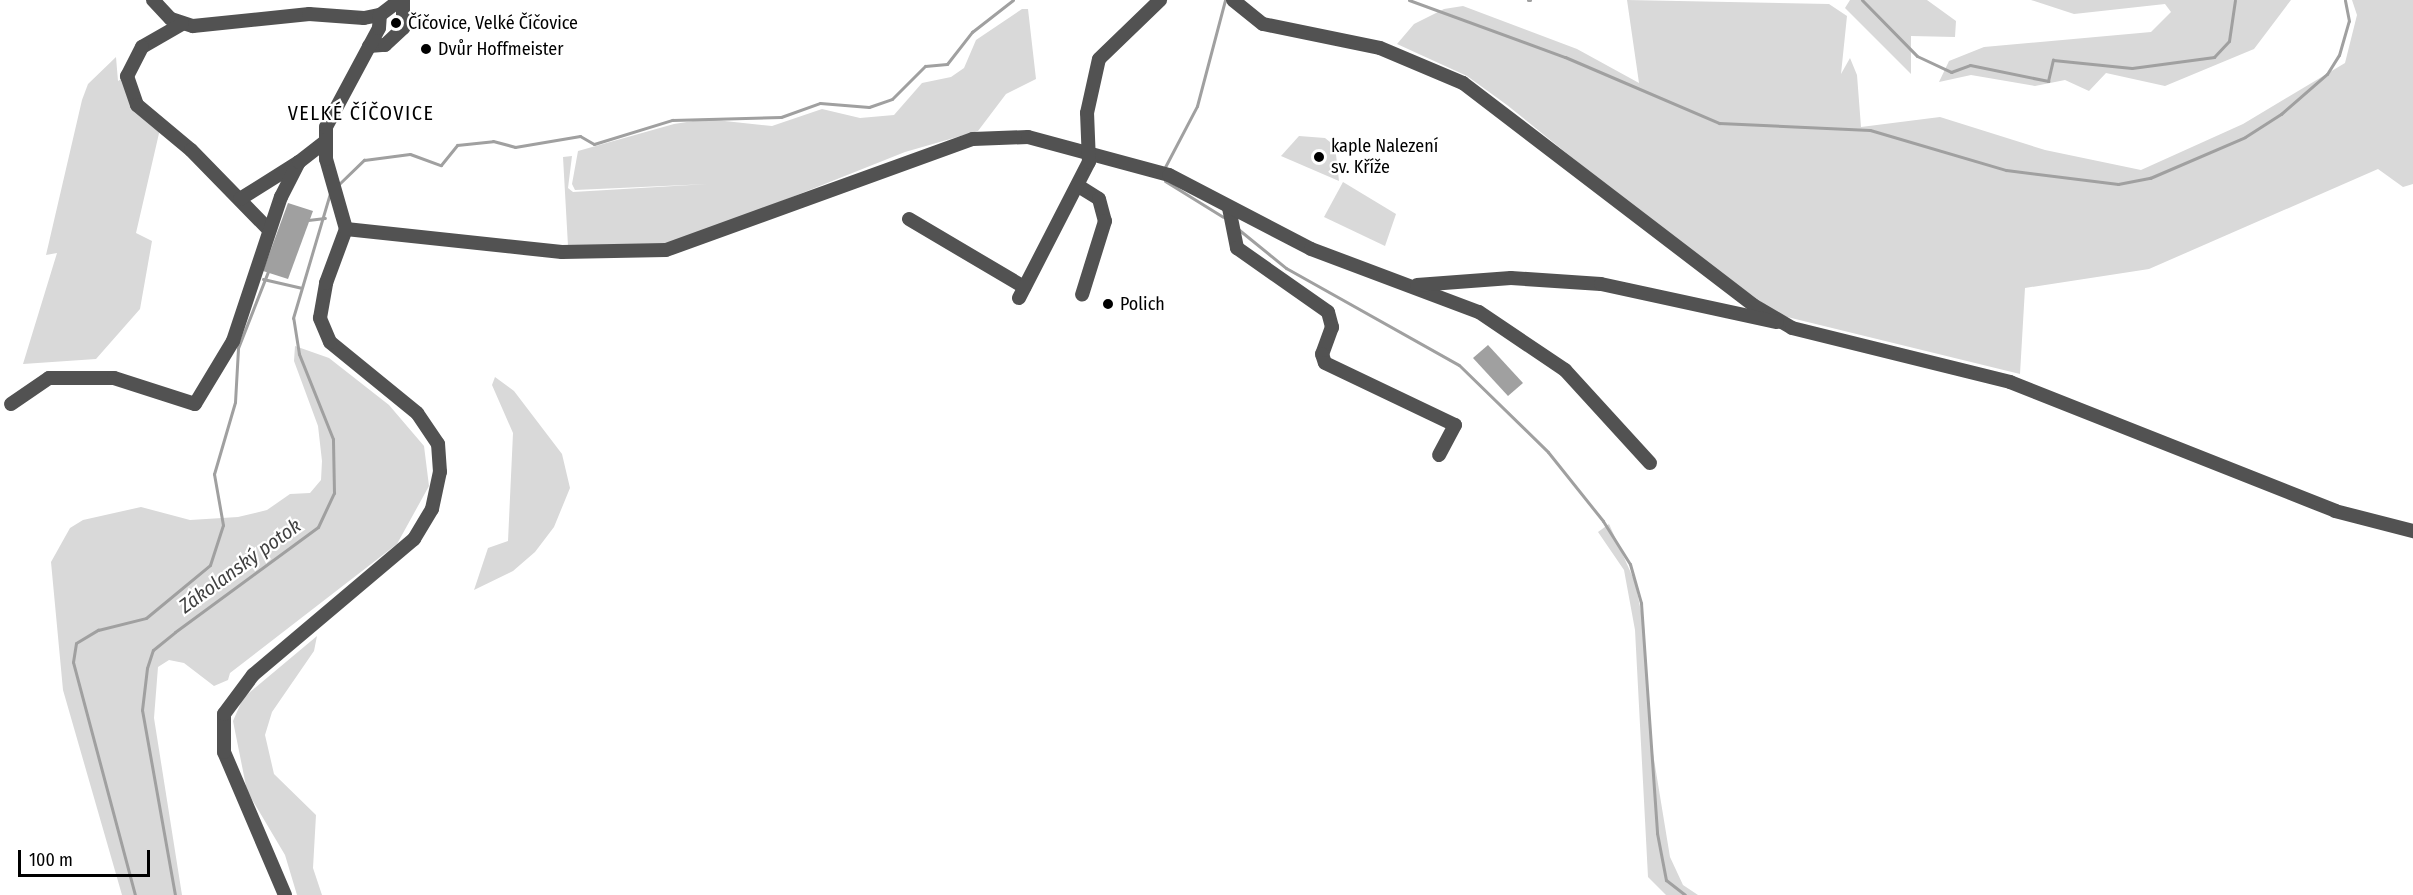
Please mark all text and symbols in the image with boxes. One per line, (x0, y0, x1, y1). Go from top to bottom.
place label: Číčovice, Velké Číčovice (408, 12, 578, 34)
marker: Číčovice, Velké Číčovice (389, 16, 403, 30)
place label: Dvůr Hoffmeister (438, 38, 564, 60)
marker: Dvůr Hoffmeister (419, 42, 433, 56)
district label: VELKÉ ČÍČOVICE (288, 101, 434, 125)
place label: kaple Nalezení sv. Kříže (1331, 136, 1438, 178)
marker: kaple Nalezení sv. Kříže (1312, 150, 1326, 164)
place label: Polich (1120, 293, 1165, 315)
marker: Polich (1101, 297, 1115, 311)
water label: Zákolanský potok (174, 514, 306, 618)
scale bar (21, 838, 153, 876)
text: 100 m (29, 849, 73, 871)

